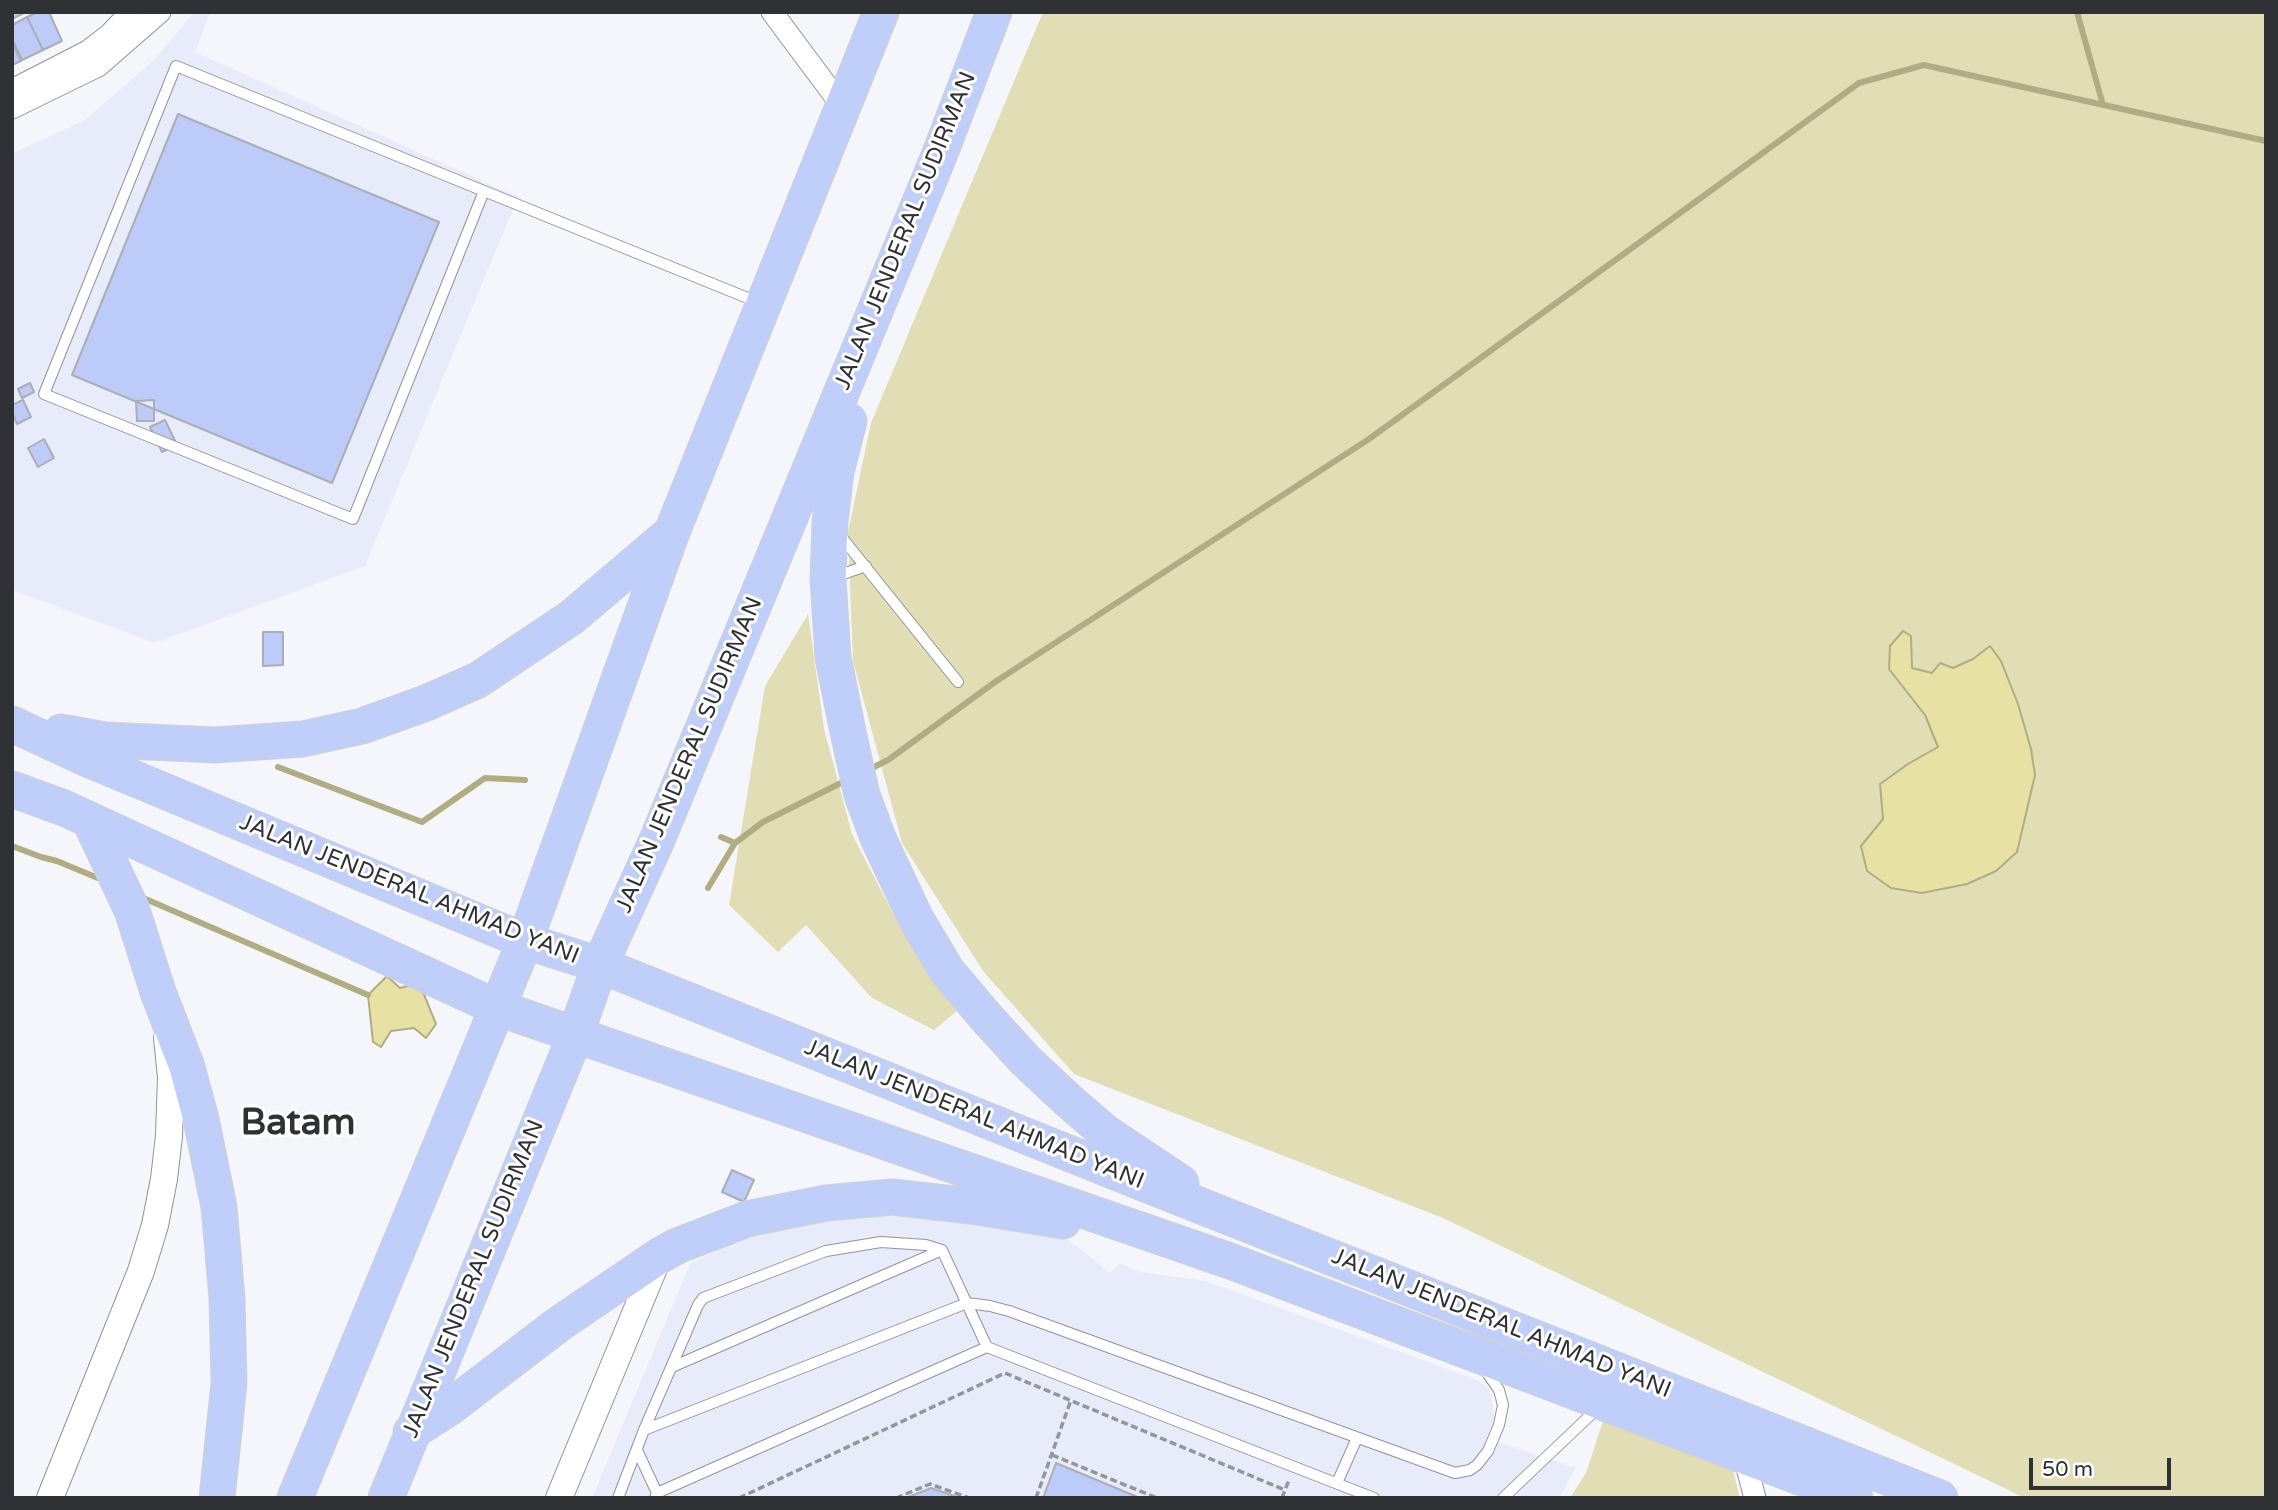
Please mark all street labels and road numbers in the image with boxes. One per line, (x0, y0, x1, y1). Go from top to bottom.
street label: JALAN JENDERAL SUDIRMAN (829, 68, 983, 394)
street label: JALAN JENDERAL SUDIRMAN (611, 593, 769, 917)
street label: JALAN JENDERAL AHMAD YANI (235, 809, 583, 971)
street label: JALAN JENDERAL AHMAD YANI (800, 1034, 1148, 1196)
street label: JALAN JENDERAL SUDIRMAN (397, 1116, 551, 1442)
street label: JALAN JENDERAL AHMAD YANI (1327, 1243, 1675, 1405)

